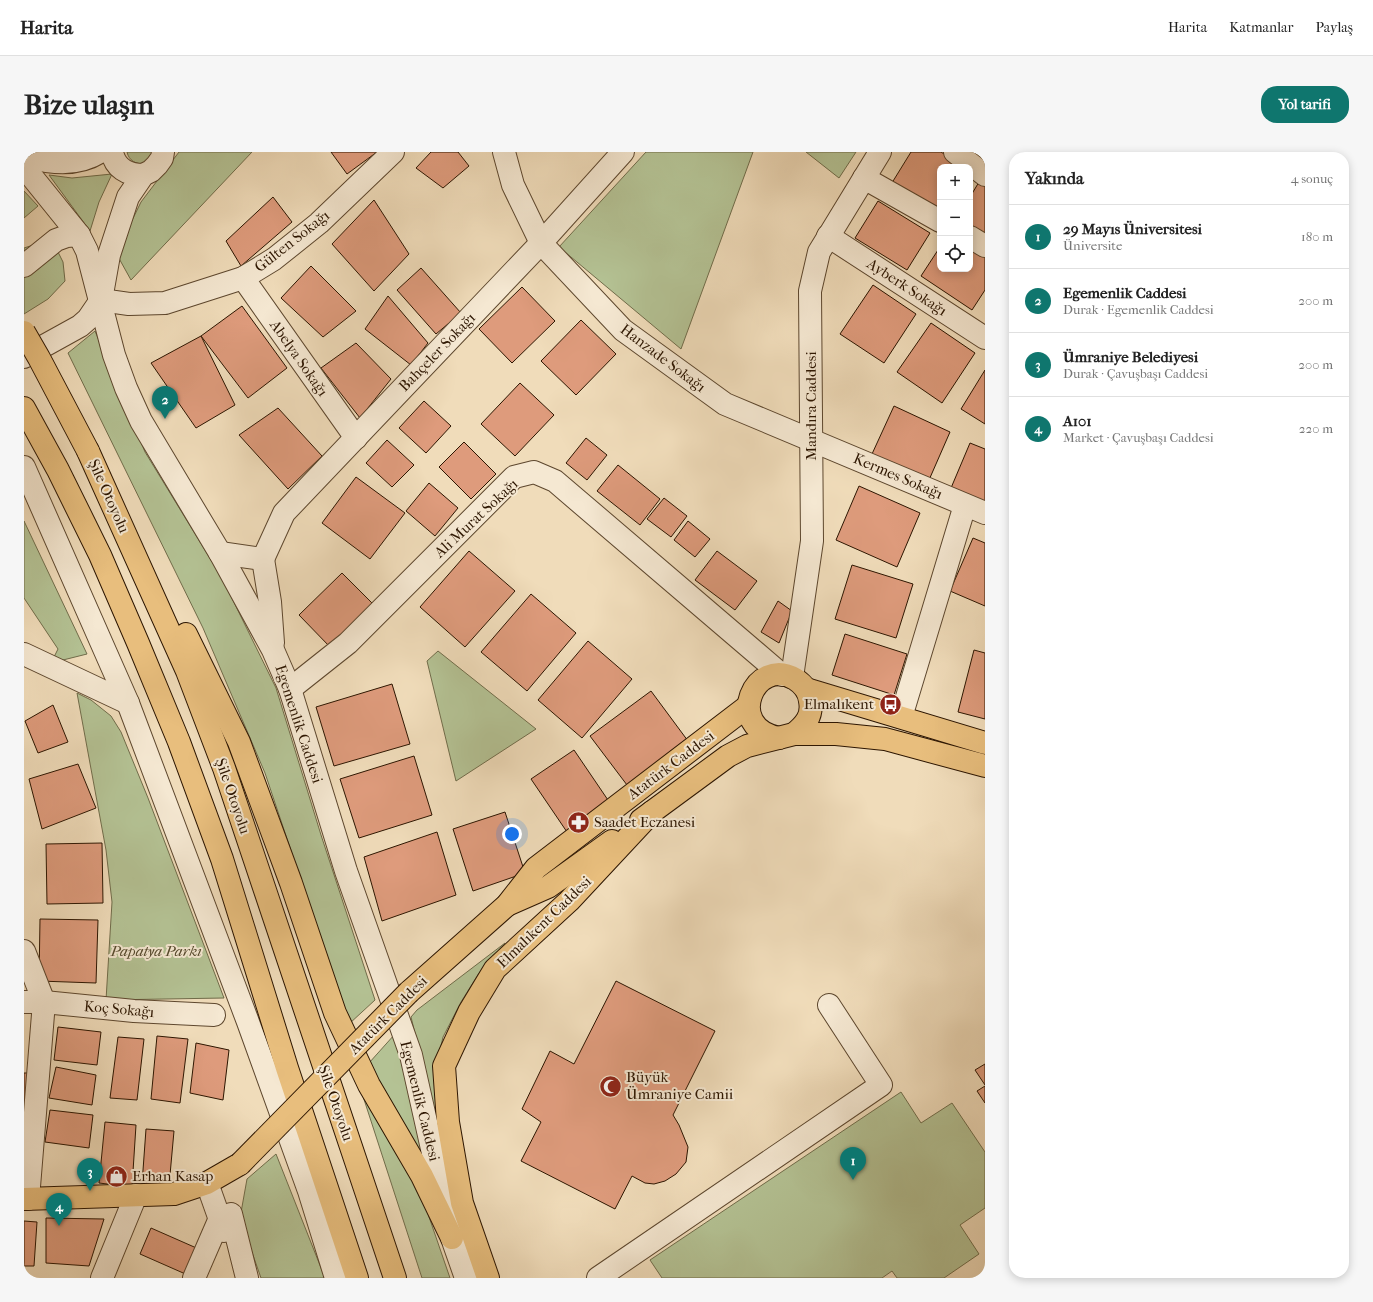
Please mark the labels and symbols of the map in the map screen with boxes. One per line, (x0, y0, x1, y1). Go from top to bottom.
street label: Gülten Sokağı (251, 206, 334, 276)
street label: Ayberk Sokağı (863, 254, 951, 320)
street label: Bahçeler Sokağı (395, 309, 479, 395)
street label: Abelya Sokağı (266, 316, 332, 400)
street label: Hanzade Sokağı (617, 320, 710, 396)
street label: Mandıra Caddesi (802, 351, 820, 461)
pin: 2 (152, 386, 178, 419)
street label: Kermes Sokağı (851, 449, 946, 503)
street label: Şile Otoyolu (85, 456, 133, 536)
street label: Ali Murat Sokağı (430, 474, 522, 562)
street label: Egemenlik Caddesi (271, 663, 327, 786)
bus stop icon: Elmalıkent (877, 691, 903, 717)
place label: Elmalıkent (804, 695, 875, 713)
street label: Atatürk Caddesi (623, 726, 718, 804)
street label: Şile Otoyolu (212, 756, 255, 837)
pharmacy icon: Saadet Eczanesi (566, 809, 592, 835)
place label: Saadet Eczanesi (594, 813, 696, 831)
your location (502, 824, 522, 844)
street label: Elmalıkent Caddesi (493, 872, 595, 972)
park label: Papatya Parkı (109, 942, 202, 960)
street label: Atatürk Caddesi (344, 972, 431, 1059)
street label: Koç Sokağı (83, 997, 155, 1021)
street label: Egemenlik Caddesi (396, 1039, 444, 1164)
street label: Şile Otoyolu (315, 1063, 358, 1144)
place label: Büyük Ümraniye Camii (626, 1068, 734, 1103)
mosque icon: Büyük Ümraniye Camii (597, 1073, 623, 1099)
pin: 1 (840, 1147, 866, 1180)
pin: 3 (77, 1158, 103, 1191)
shop icon: Erhan Kasap (104, 1163, 130, 1189)
place label: Erhan Kasap (132, 1167, 213, 1185)
pin: 4 (46, 1193, 72, 1226)

